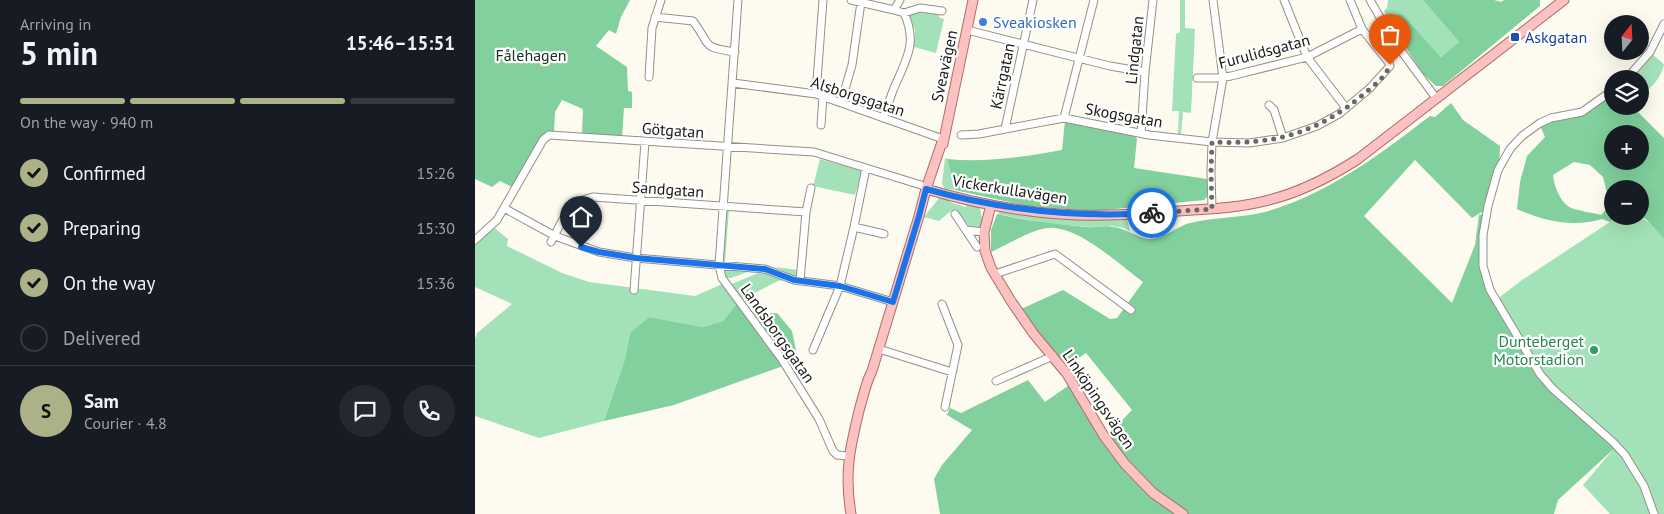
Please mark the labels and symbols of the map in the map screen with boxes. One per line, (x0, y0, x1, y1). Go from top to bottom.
place label: Sveakiosken (993, 12, 1077, 32)
pin (1369, 14, 1411, 65)
street label: Lindgatan (1120, 15, 1148, 85)
north arrow (1604, 15, 1649, 60)
marker: Sveakiosken (977, 16, 989, 28)
place label: Askgatan (1525, 27, 1587, 47)
street label: Sveavägen (927, 28, 961, 104)
street label: Furulidsgatan (1216, 29, 1312, 73)
marker: Askgatan (1509, 31, 1521, 43)
street label: Kärrgatan (985, 41, 1019, 111)
park label: Fålehagen (495, 45, 567, 65)
street label: Alsborgsgatan (809, 71, 907, 121)
street label: Skogsgatan (1084, 98, 1164, 132)
street label: Götgatan (641, 118, 705, 142)
street label: Vickerkullavägen (950, 170, 1069, 208)
street label: Sandgatan (631, 176, 705, 202)
courier (1127, 188, 1177, 238)
pin (560, 196, 602, 247)
street label: Landsborgsgatan (736, 280, 820, 386)
place label: Dunteberget Motorstadion (1493, 331, 1585, 369)
marker: Dunteberget Motorstadion (1588, 344, 1600, 356)
street label: Linköpingsvägen (1058, 346, 1140, 452)

